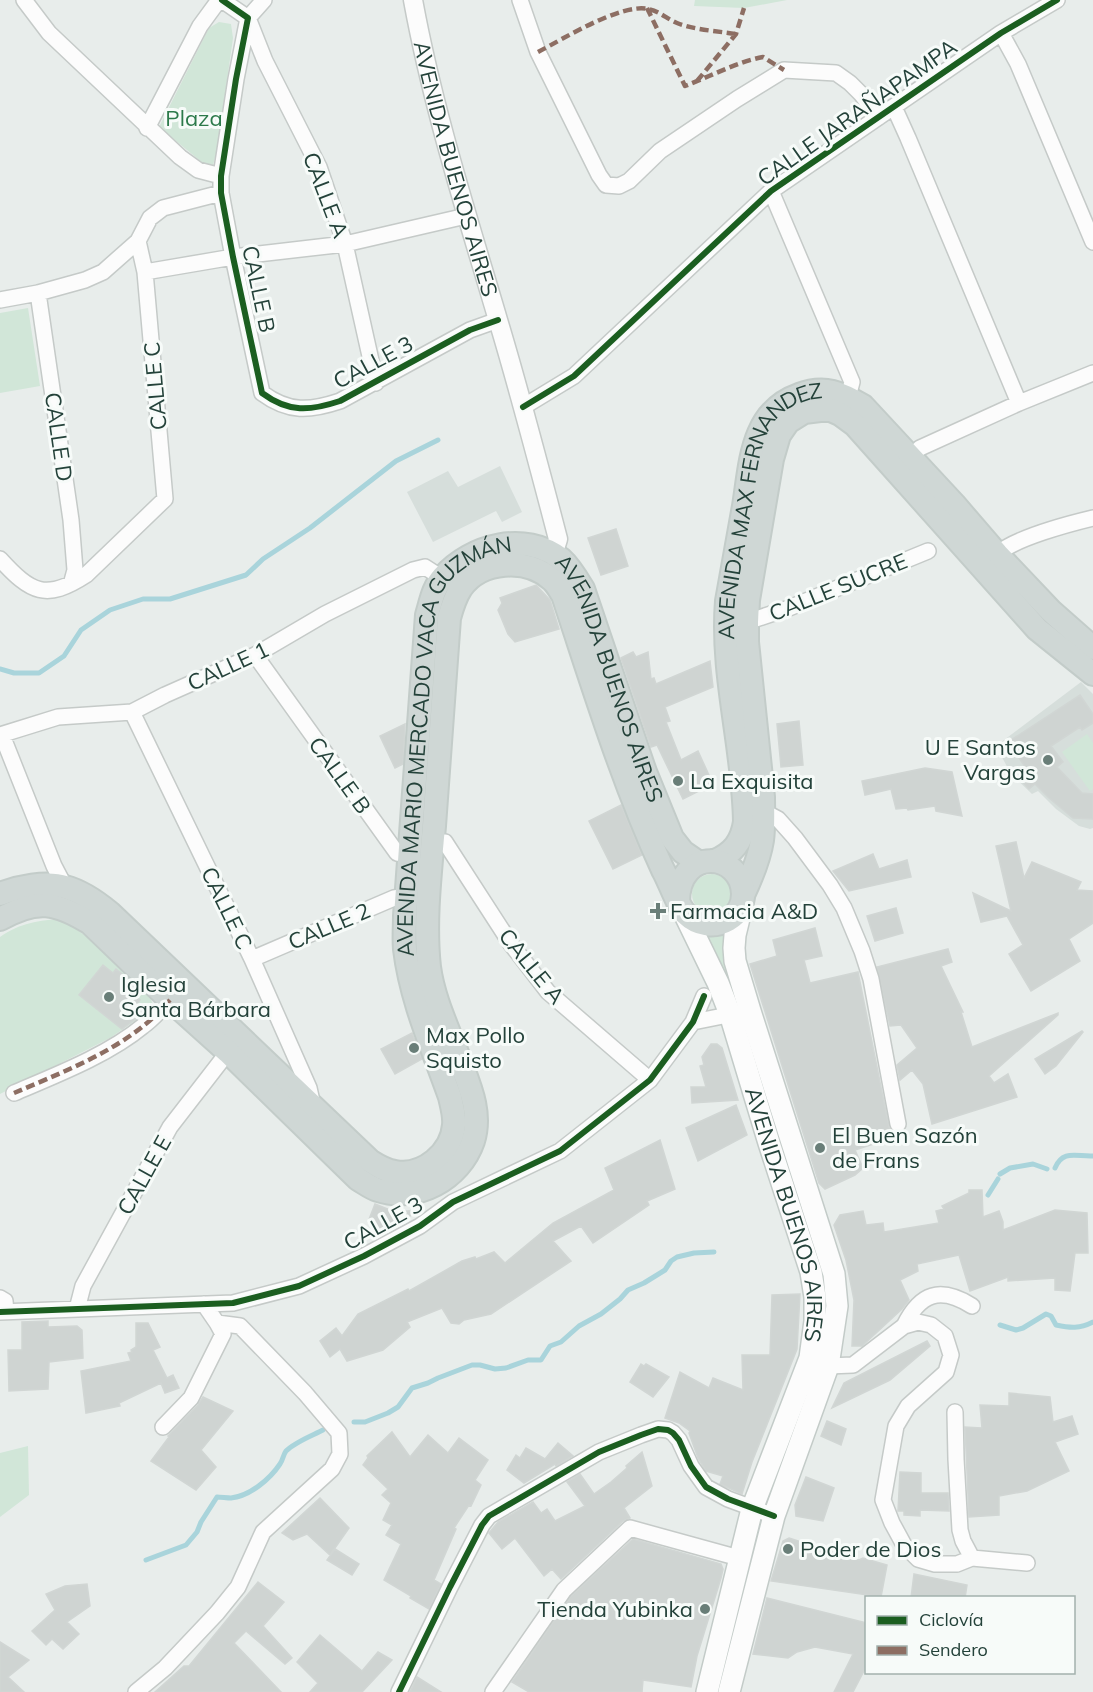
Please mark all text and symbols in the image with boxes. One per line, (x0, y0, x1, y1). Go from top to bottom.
street label: CALLE JARAÑAPAMPA (752, 32, 962, 192)
street label: AVENIDA BUENOS AIRES (408, 38, 504, 300)
park label: Plaza (165, 104, 223, 132)
street label: CALLE A (297, 148, 355, 242)
street label: CALLE B (236, 243, 282, 335)
street label: CALLE 3 (328, 329, 418, 395)
street label: CALLE C (137, 341, 173, 431)
street label: AVENIDA MAX FERNANDEZ (712, 376, 823, 640)
street label: CALLE D (39, 391, 79, 483)
street label: AVENIDA MARIO MERCADO VACA GUZMÁN (390, 530, 513, 959)
street label: CALLE SUCRE (765, 547, 911, 627)
street label: AVENIDA BUENOS AIRES (549, 548, 670, 806)
street label: CALLE 1 (183, 635, 273, 697)
street label: CALLE B (303, 731, 377, 819)
place label: U E Santos Vargas (925, 733, 1036, 786)
marker: U E Santos Vargas (1041, 753, 1055, 767)
place label: La Exquisita (690, 767, 814, 795)
marker: La Exquisita (671, 774, 685, 788)
street label: CALLE C (195, 862, 259, 954)
street label: CALLE 2 (284, 896, 374, 956)
place label: Farmacia A&D (670, 897, 818, 925)
marker: Farmacia A&D (651, 904, 665, 918)
street label: CALLE A (493, 922, 571, 1010)
place label: Iglesia Santa Bárbara (121, 970, 271, 1023)
marker: Iglesia Santa Bárbara (102, 990, 116, 1004)
place label: Max Pollo Squisto (426, 1021, 525, 1074)
marker: Max Pollo Squisto (407, 1041, 421, 1055)
street label: AVENIDA BUENOS AIRES (739, 1084, 830, 1344)
place label: El Buen Sazón de Frans (832, 1121, 978, 1174)
street label: CALLE E (111, 1130, 177, 1220)
marker: El Buen Sazón de Frans (813, 1141, 827, 1155)
street label: CALLE 3 (338, 1190, 428, 1256)
place label: Poder de Dios (800, 1535, 941, 1563)
marker: Poder de Dios (781, 1542, 795, 1556)
place label: Tienda Yubinka (537, 1595, 693, 1623)
legend (865, 1596, 1075, 1674)
marker: Tienda Yubinka (698, 1602, 712, 1616)
text: Ciclovía (919, 1608, 984, 1631)
text: Sendero (919, 1638, 988, 1661)

